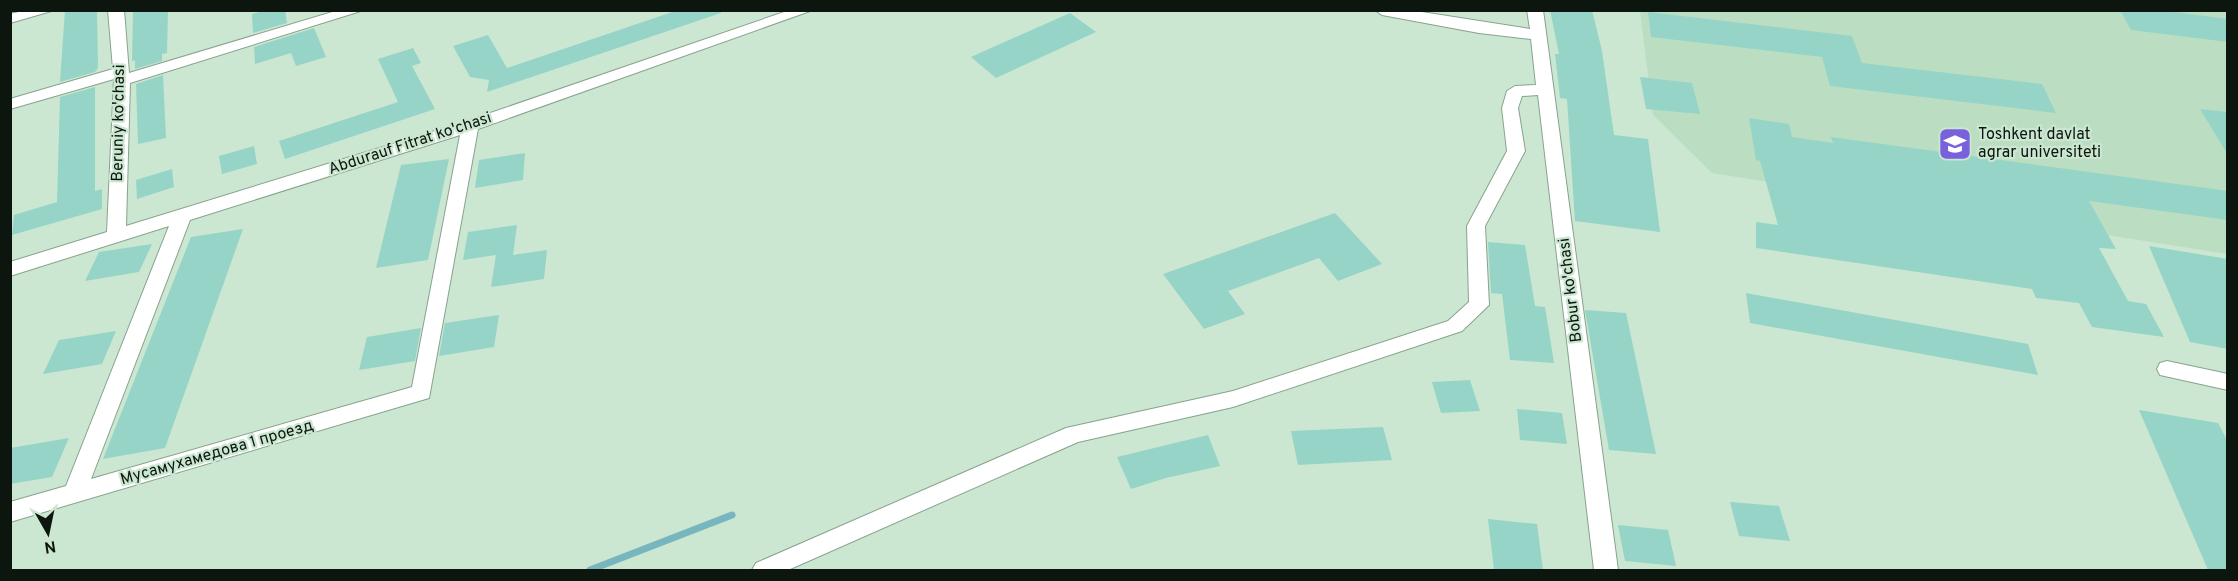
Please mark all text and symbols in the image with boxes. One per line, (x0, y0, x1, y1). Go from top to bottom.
street label: Beruniy ko'chasi (108, 64, 130, 182)
street label: Abdurauf Fitrat ko'chasi (326, 108, 494, 180)
place label: Toshkent davlat agrar universiteti (1978, 125, 2101, 163)
school or university icon: Toshkent davlat agrar universiteti (1937, 126, 1973, 162)
street label: Bobur ko'chasi (1555, 237, 1587, 343)
street label: Мусамухамедова 1 проезд (118, 416, 316, 490)
north arrow (18, 503, 78, 563)
text: N (43, 535, 57, 557)

